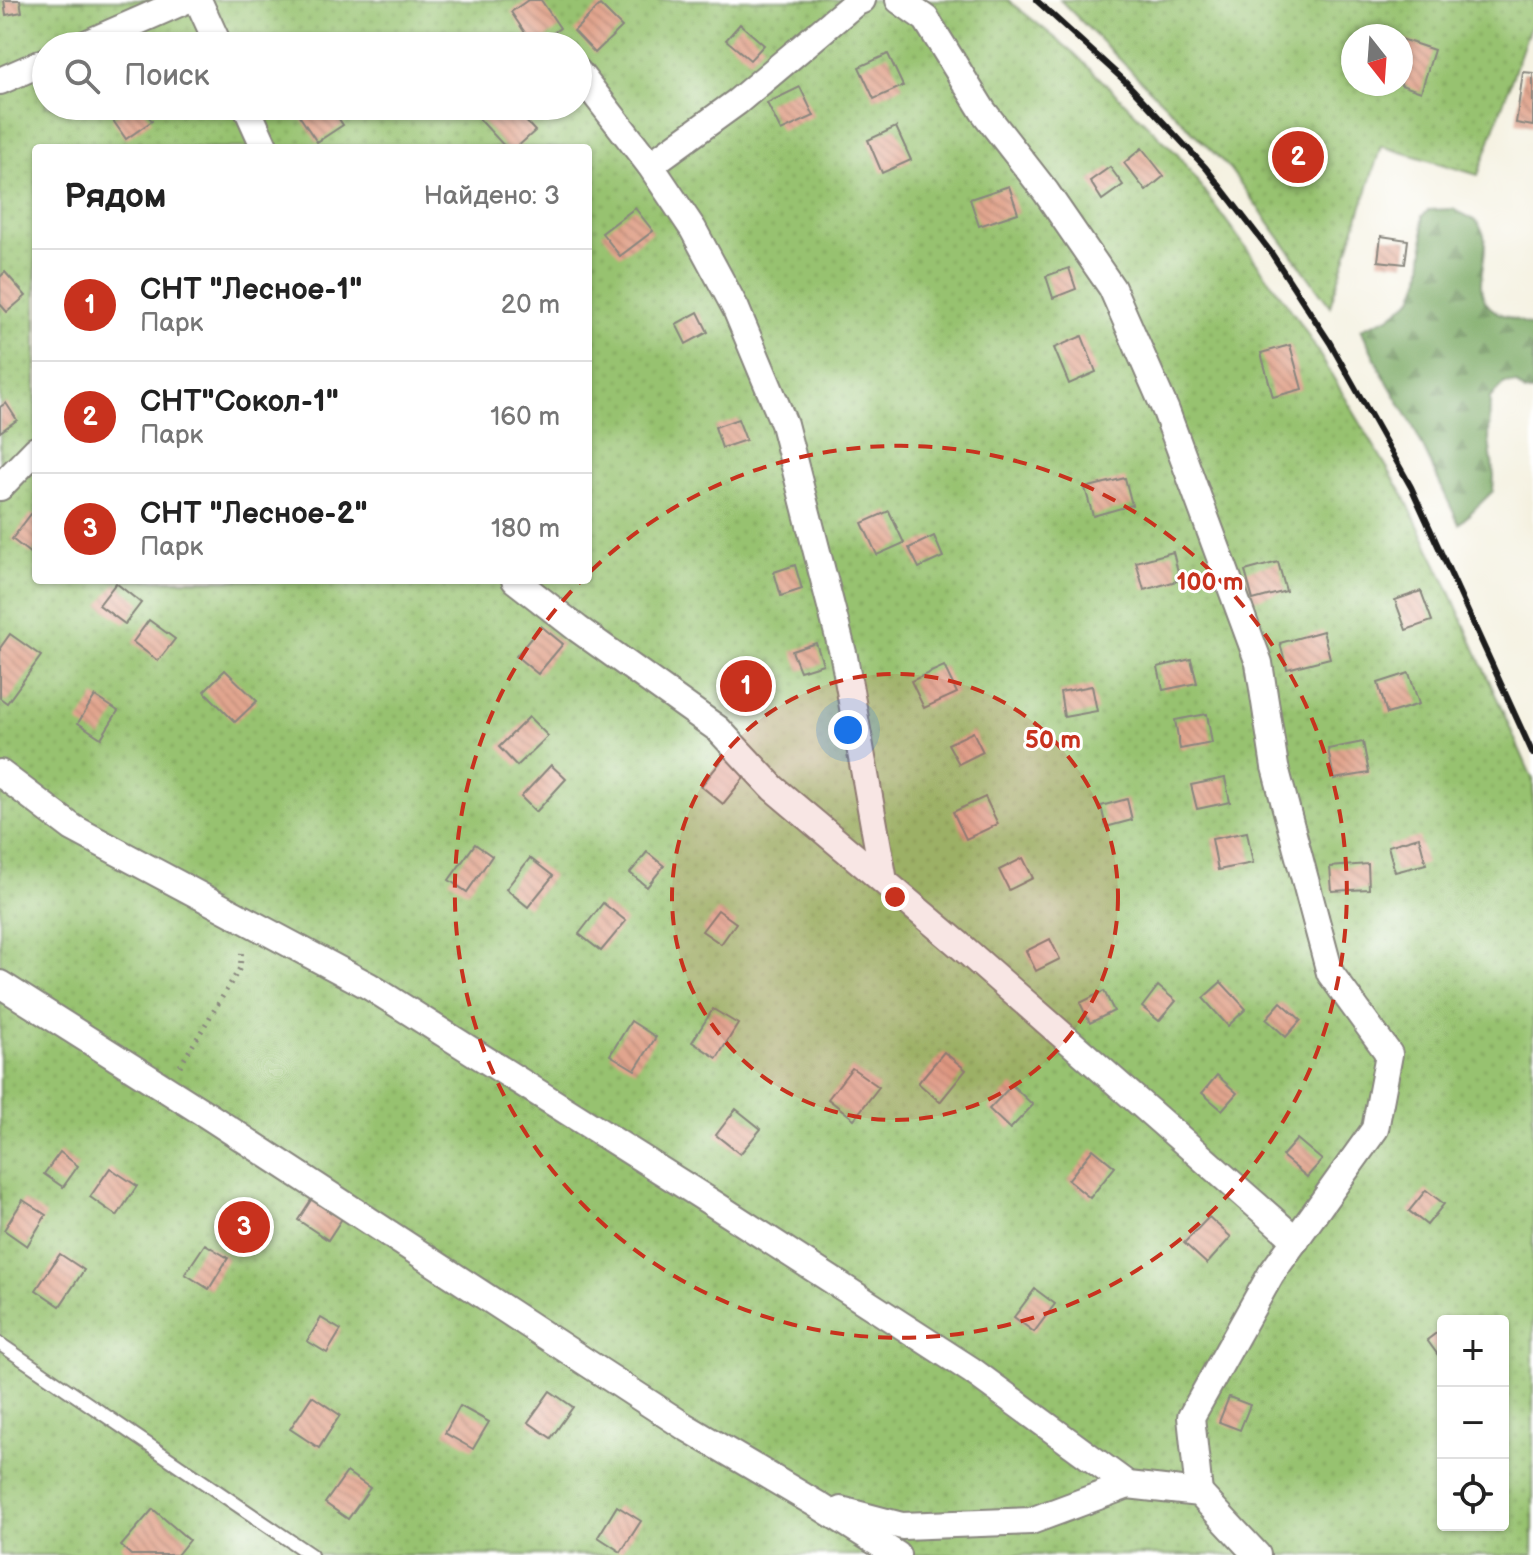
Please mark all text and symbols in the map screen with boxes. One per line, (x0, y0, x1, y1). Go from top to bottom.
north arrow (1341, 24, 1413, 96)
search box (32, 32, 592, 120)
icon: search (60, 54, 104, 98)
text: Поиск (124, 58, 210, 94)
pin: 2 (1272, 127, 1324, 187)
text: Рядом (64, 176, 166, 217)
text: Найдено: 3 (424, 181, 560, 212)
text: СНТ "Лесное-1" (140, 272, 362, 308)
text: 1 (85, 290, 95, 321)
text: 20 m (501, 290, 560, 321)
text: Парк (140, 308, 203, 339)
text: СНТ"Сокол-1" (140, 384, 339, 420)
text: 2 (82, 402, 98, 433)
text: 160 m (490, 402, 560, 433)
text: Парк (140, 420, 203, 451)
text: СНТ "Лесное-2" (140, 496, 368, 532)
text: 3 (82, 514, 98, 545)
text: 180 m (491, 514, 560, 545)
text: Парк (140, 532, 203, 563)
text: 100 m (1177, 568, 1243, 597)
pin: 1 (720, 656, 772, 716)
your location (828, 710, 868, 750)
text: 50 m (1025, 726, 1081, 755)
centre of rings (881, 883, 909, 911)
pin: 3 (218, 1197, 270, 1257)
map controls (1437, 1315, 1509, 1531)
button: + (1437, 1315, 1509, 1387)
button: − (1437, 1387, 1509, 1459)
button: locate (1437, 1459, 1509, 1531)

